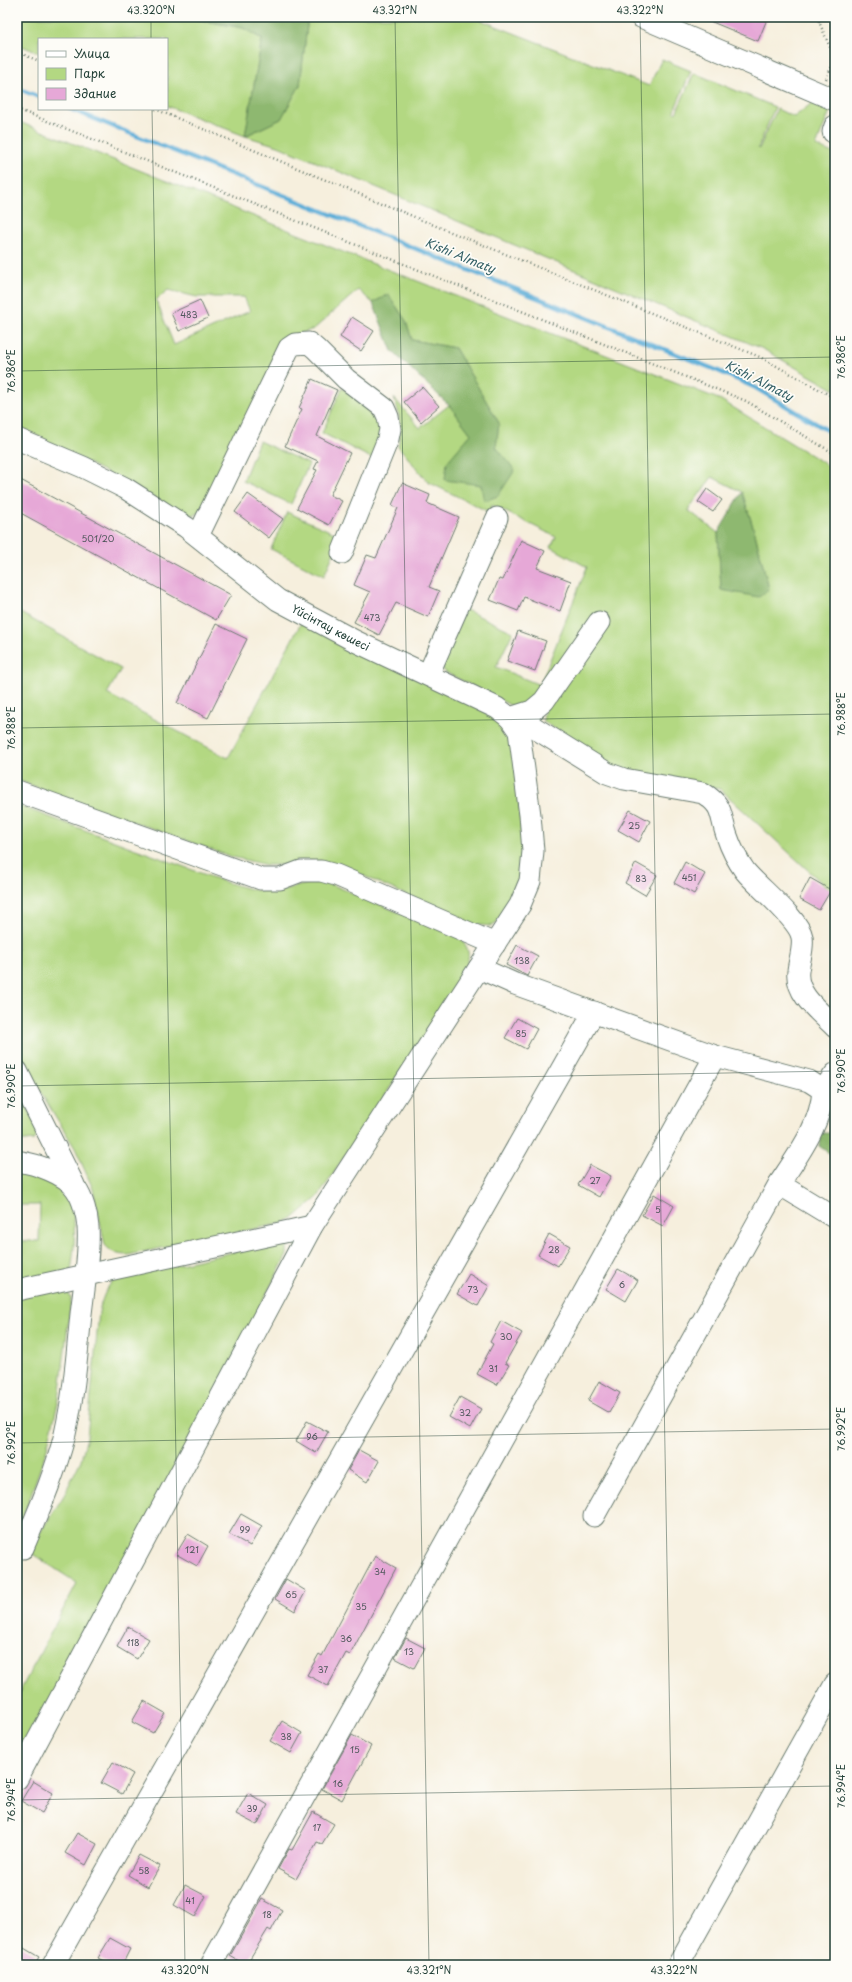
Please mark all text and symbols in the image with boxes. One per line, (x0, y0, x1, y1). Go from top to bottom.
text: 43.320°N (127, 2, 175, 17)
text: 43.321°N (373, 2, 418, 17)
text: 43.322°N (616, 2, 664, 17)
legend (38, 38, 168, 110)
text: Улица (74, 44, 110, 62)
text: Парк (74, 64, 106, 82)
text: Здание (74, 84, 116, 102)
water label: Kіshі Almaty (423, 233, 499, 278)
house number: 483 (180, 307, 198, 321)
text: 76.986°E (833, 335, 848, 379)
text: 76.986°E (3, 349, 18, 393)
water label: Kіshі Almaty (722, 355, 797, 405)
house number: 501/20 (82, 531, 115, 545)
street label: Үйсінтау көшесі (289, 600, 373, 655)
house number: 473 (364, 610, 380, 624)
text: 76.988°E (833, 692, 848, 736)
text: 76.988°E (3, 706, 18, 750)
house number: 25 (628, 818, 640, 832)
house number: 451 (682, 870, 696, 884)
house number: 83 (635, 871, 647, 885)
house number: 138 (514, 953, 530, 967)
house number: 85 (515, 1026, 527, 1040)
text: 76.990°E (833, 1049, 848, 1093)
text: 76.990°E (3, 1064, 18, 1108)
house number: 27 (589, 1173, 601, 1187)
house number: 5 (655, 1202, 661, 1216)
house number: 28 (548, 1242, 560, 1256)
house number: 6 (619, 1277, 625, 1291)
house number: 73 (468, 1282, 478, 1296)
house number: 30 (500, 1329, 513, 1343)
house number: 31 (488, 1361, 498, 1375)
house number: 32 (459, 1405, 471, 1419)
text: 76.992°E (833, 1407, 848, 1451)
text: 76.992°E (3, 1421, 18, 1465)
house number: 96 (306, 1429, 318, 1443)
house number: 99 (240, 1522, 251, 1536)
house number: 121 (185, 1542, 199, 1556)
house number: 34 (374, 1564, 386, 1578)
house number: 65 (285, 1587, 297, 1601)
house number: 35 (355, 1599, 367, 1613)
house number: 36 (340, 1631, 352, 1645)
house number: 118 (126, 1635, 140, 1649)
house number: 13 (404, 1644, 414, 1658)
house number: 37 (318, 1662, 328, 1676)
house number: 38 (280, 1729, 292, 1743)
house number: 15 (350, 1742, 360, 1756)
text: 76.994°E (833, 1764, 848, 1808)
house number: 16 (333, 1776, 343, 1790)
text: 76.994°E (3, 1778, 18, 1822)
house number: 39 (246, 1801, 258, 1815)
house number: 17 (313, 1820, 322, 1834)
house number: 58 (138, 1863, 150, 1877)
house number: 41 (185, 1893, 195, 1907)
house number: 18 (262, 1907, 272, 1921)
text: 43.320°N (161, 1962, 209, 1977)
text: 43.321°N (407, 1962, 452, 1977)
text: 43.322°N (650, 1962, 698, 1977)

